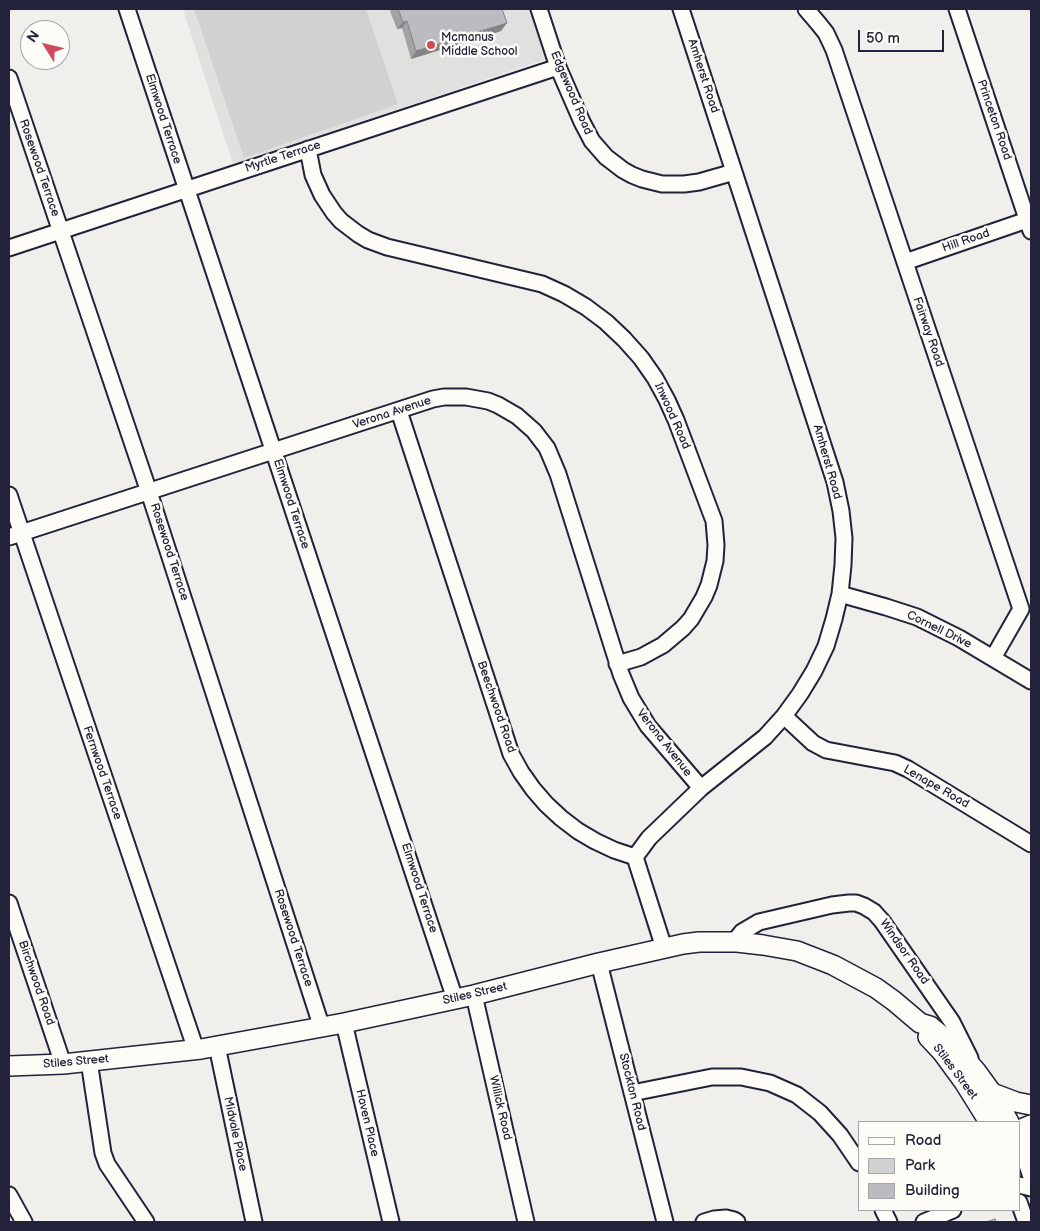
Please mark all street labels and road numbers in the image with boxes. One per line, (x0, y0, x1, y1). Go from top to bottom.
street label: Amherst Road (684, 37, 722, 115)
street label: Edgewood Road (547, 49, 595, 137)
street label: Elmwood Terrace (142, 72, 184, 166)
street label: Princeton Road (973, 78, 1015, 162)
street label: Rosewood Terrace (16, 117, 62, 219)
street label: Myrtle Terrace (243, 138, 323, 176)
street label: Hill Road (940, 226, 992, 256)
street label: Fairway Road (909, 295, 947, 369)
street label: Inwood Road (651, 381, 693, 451)
street label: Verona Avenue (351, 394, 433, 432)
street label: Amherst Road (809, 423, 845, 501)
street label: Elmwood Terrace (270, 457, 312, 551)
street label: Rosewood Terrace (146, 501, 192, 603)
street label: Cornell Drive (904, 608, 974, 652)
street label: Beechwood Road (474, 659, 518, 755)
street label: Verona Avenue (633, 706, 695, 780)
street label: Fernwood Terrace (79, 724, 125, 822)
street label: Lenape Road (901, 762, 971, 812)
street label: Elmwood Terrace (398, 841, 440, 935)
street label: Rosewood Terrace (270, 887, 316, 989)
street label: Windsor Road (876, 917, 932, 987)
street label: Birchwood Road (15, 939, 57, 1027)
street label: Stiles Street (441, 980, 509, 1008)
street label: Stiles Street (930, 1041, 980, 1103)
street label: Stiles Street (43, 1052, 109, 1072)
street label: Stockton Road (615, 1052, 649, 1132)
street label: Willick Road (486, 1074, 514, 1142)
street label: Haven Place (352, 1088, 382, 1158)
street label: Midvale Place (220, 1095, 250, 1173)

